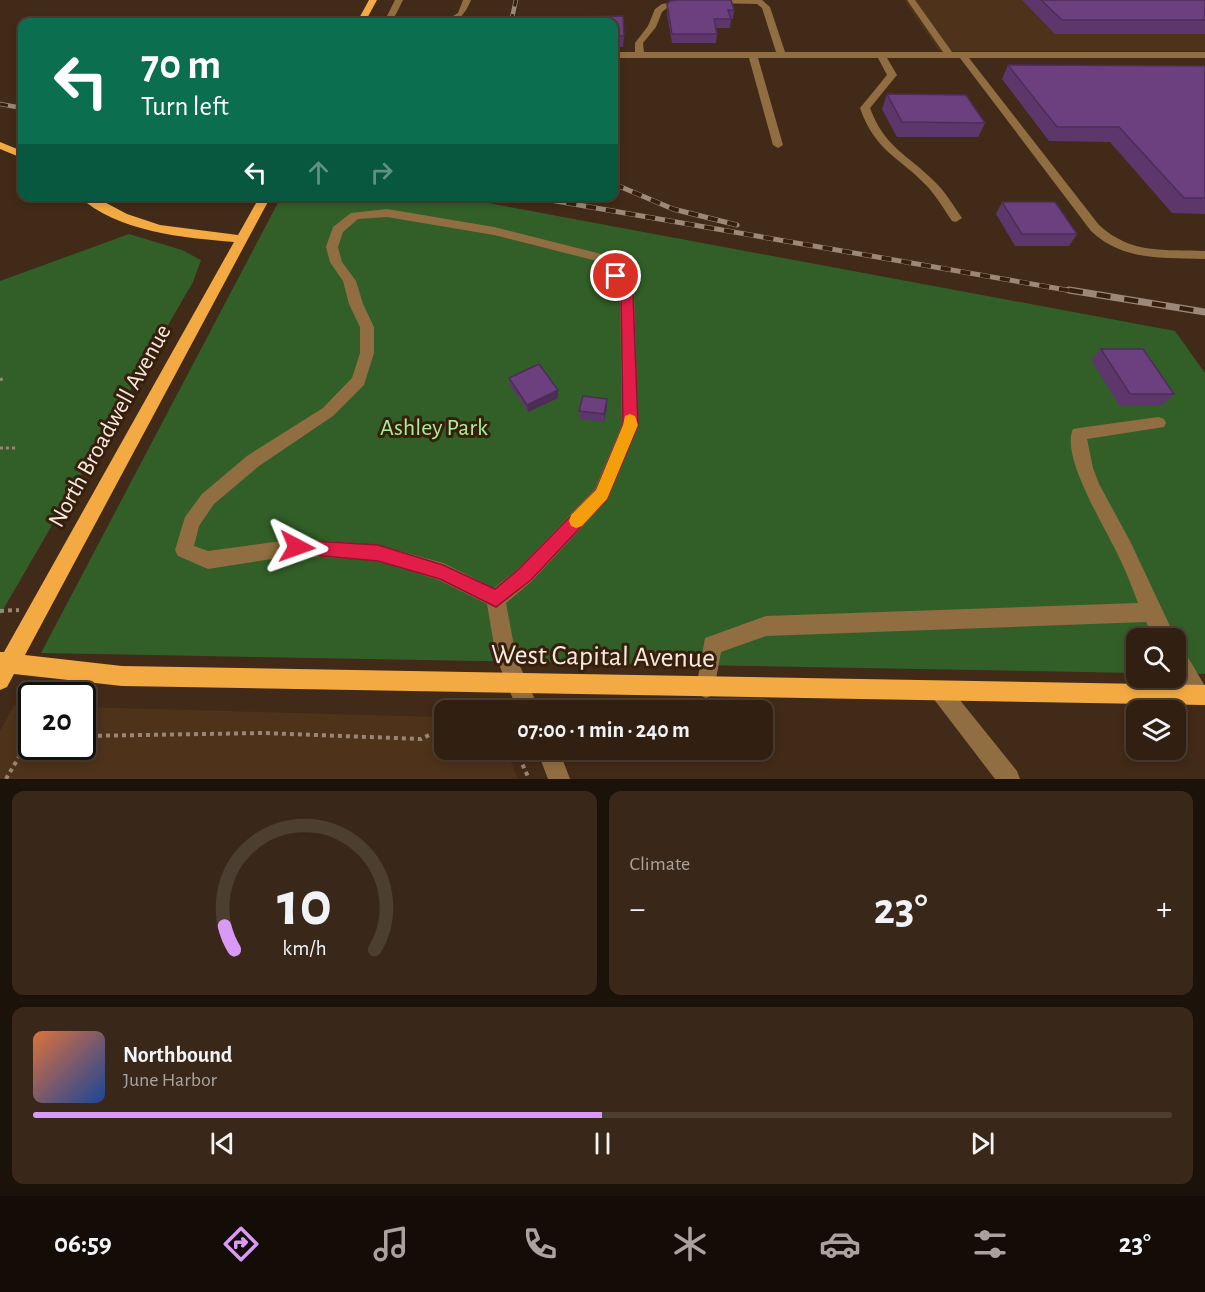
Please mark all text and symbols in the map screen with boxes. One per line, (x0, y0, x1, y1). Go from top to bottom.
icon: left (42, 42, 120, 120)
text: 70 m (141, 44, 221, 86)
text: Turn left (141, 93, 229, 120)
icon: left (239, 156, 272, 189)
icon: ahead (302, 156, 335, 189)
icon: right (365, 156, 398, 189)
pin (590, 250, 641, 301)
icon: arrive (599, 259, 632, 292)
street label: North Broadwell Avenue (44, 321, 176, 531)
park label: Ashley Park (380, 416, 488, 440)
position arrow (265, 515, 329, 579)
map controls (1126, 628, 1186, 760)
button: search (1126, 628, 1186, 688)
street label: West Capital Avenue (491, 641, 715, 673)
speed limit sign: 20 (18, 682, 96, 760)
button: layers (1126, 700, 1186, 760)
text: 07:00 · 1 min · 240 m (517, 719, 690, 741)
text: Climate (630, 854, 690, 874)
text: 10 (277, 874, 332, 936)
text: 23° (874, 887, 928, 932)
text: − (630, 893, 645, 926)
text: + (1156, 893, 1172, 926)
text: km/h (282, 938, 326, 959)
text: Northbound (123, 1044, 232, 1066)
text: June Harbor (123, 1070, 217, 1090)
icon: previous (206, 1127, 239, 1160)
icon: pause (586, 1127, 619, 1160)
icon: next (966, 1127, 999, 1160)
icon: directions (220, 1223, 262, 1265)
icon: music (370, 1223, 412, 1265)
icon: phone (519, 1223, 561, 1265)
icon: climate (669, 1223, 711, 1265)
icon: car (819, 1223, 861, 1265)
icon: filters (969, 1223, 1011, 1265)
text: 06:59 (54, 1230, 112, 1257)
text: 23° (1119, 1230, 1151, 1257)

